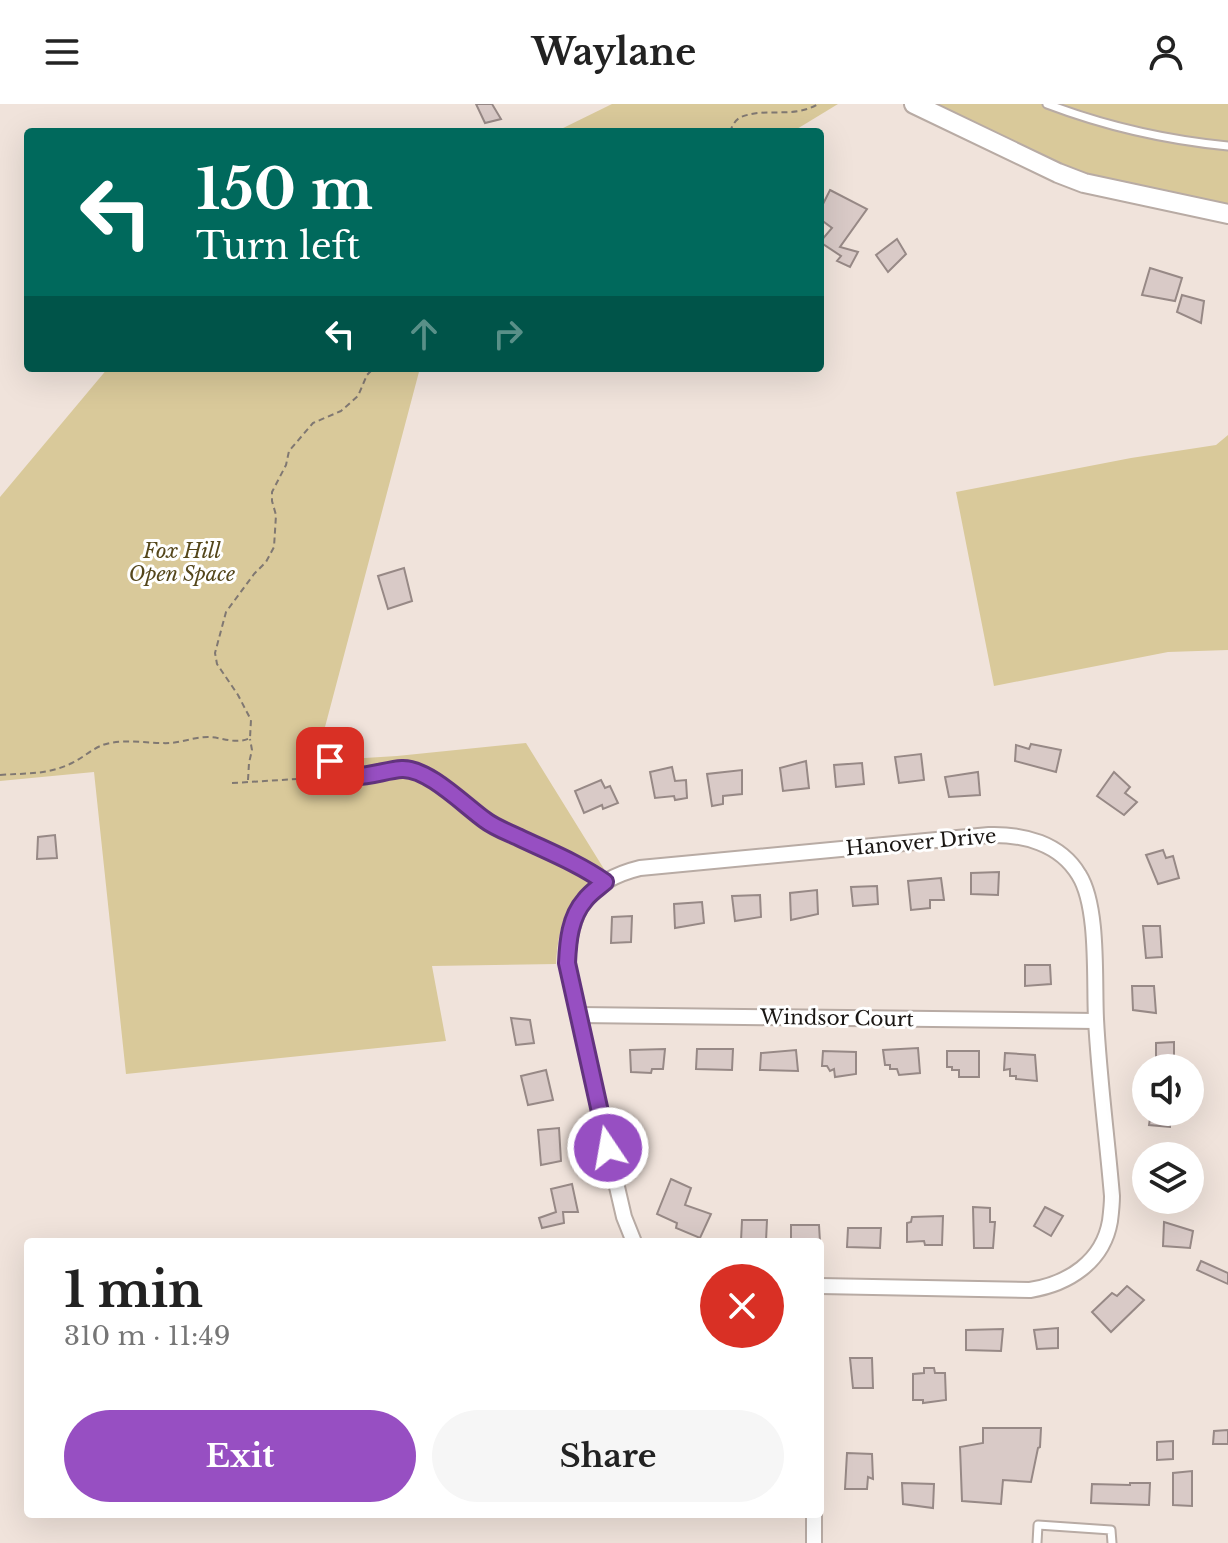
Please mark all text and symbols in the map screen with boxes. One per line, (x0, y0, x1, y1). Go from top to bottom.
icon: menu (40, 30, 84, 74)
text: Waylane (532, 30, 696, 75)
icon: person (1144, 30, 1188, 74)
text: 150 m (196, 155, 373, 224)
icon: left (64, 160, 168, 264)
text: Turn left (196, 224, 360, 269)
icon: left (318, 312, 362, 356)
icon: ahead (402, 312, 446, 356)
icon: right (486, 312, 530, 356)
park label: Fox Hill Open Space (129, 539, 235, 586)
pin (296, 727, 364, 795)
icon: arrive (308, 739, 352, 783)
street label: Hanover Drive (845, 823, 997, 861)
street label: Windsor Court (759, 1005, 915, 1031)
map controls (1132, 1054, 1204, 1214)
button: sound (1132, 1054, 1204, 1126)
position arrow (566, 1106, 650, 1190)
button: layers (1132, 1142, 1204, 1214)
text: 1 min (64, 1260, 203, 1320)
button: close (700, 1264, 784, 1348)
text: 310 m · 11:49 (64, 1320, 230, 1352)
button: Exit (64, 1410, 416, 1502)
button: Share (432, 1410, 784, 1502)

